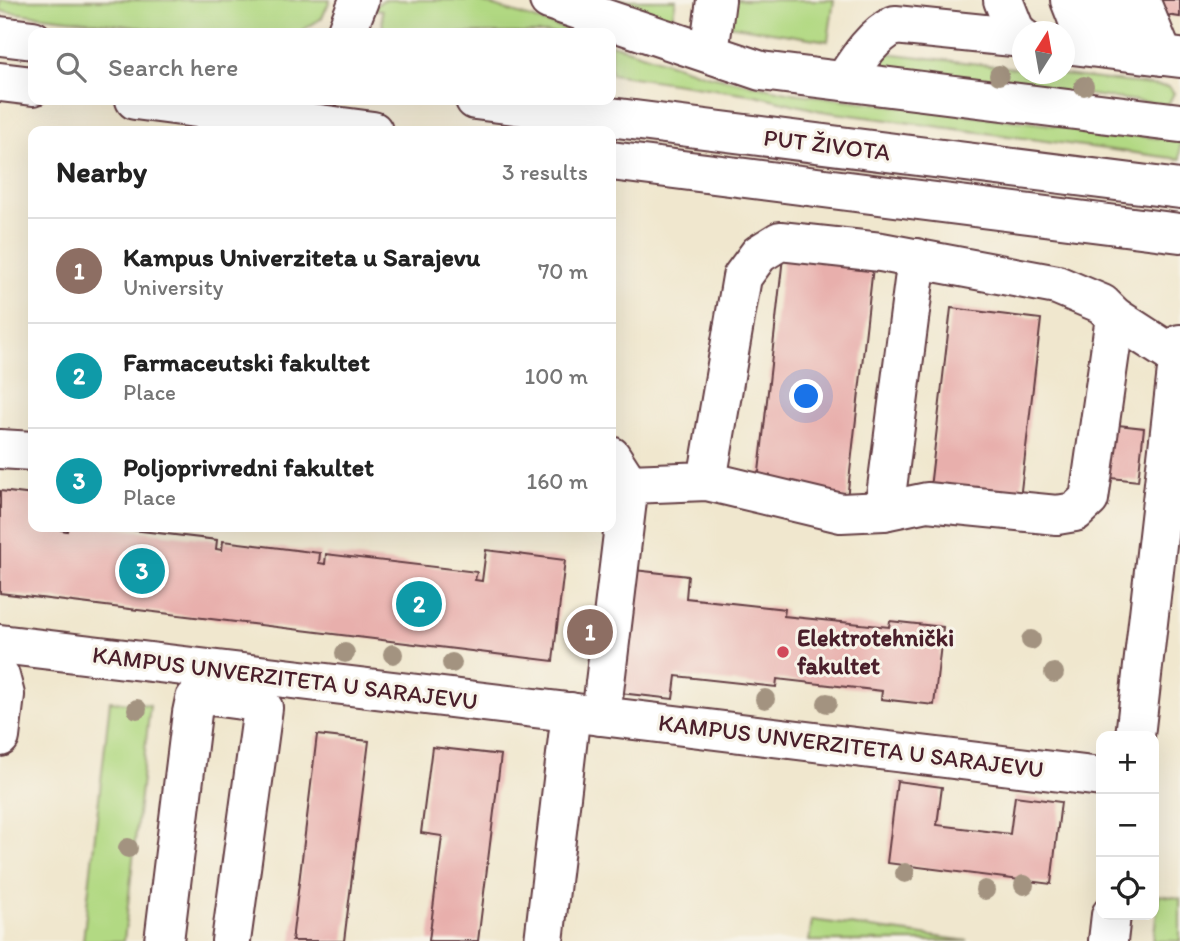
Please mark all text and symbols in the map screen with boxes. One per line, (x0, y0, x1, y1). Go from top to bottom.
north arrow (1012, 21, 1075, 84)
search box (28, 28, 616, 105)
icon: search (52, 48, 90, 86)
text: Search here (108, 51, 238, 83)
street label: PUT ŽIVOTA (762, 122, 892, 167)
text: Nearby (56, 153, 147, 190)
text: 3 results (502, 158, 588, 186)
text: Kampus Univerziteta u Sarajevu (123, 241, 480, 273)
text: 1 (74, 257, 84, 285)
text: 70 m (538, 257, 588, 285)
text: University (123, 273, 223, 301)
text: Farmaceutski fakultet (123, 346, 370, 378)
text: 2 (73, 362, 85, 390)
text: 100 m (524, 362, 588, 390)
text: Place (123, 378, 176, 406)
your location (789, 379, 823, 413)
text: Poljoprivredni fakultet (123, 451, 374, 483)
text: 3 (73, 467, 85, 495)
text: 160 m (526, 467, 588, 495)
text: Place (123, 483, 176, 511)
pin: 3 (119, 545, 165, 597)
pin: 2 (396, 578, 442, 630)
pin: 1 (567, 606, 613, 658)
place label: Elektrotehnički fakultet (797, 623, 954, 680)
street label: KAMPUS UNVERZITETA U SARAJEVU (91, 639, 479, 716)
marker: Elektrotehnički fakultet (775, 644, 791, 660)
street label: KAMPUS UNVERZITETA U SARAJEVU (657, 707, 1045, 784)
map controls (1096, 731, 1159, 920)
button: + (1096, 731, 1159, 794)
button: − (1096, 794, 1159, 857)
button: locate (1096, 857, 1159, 920)

